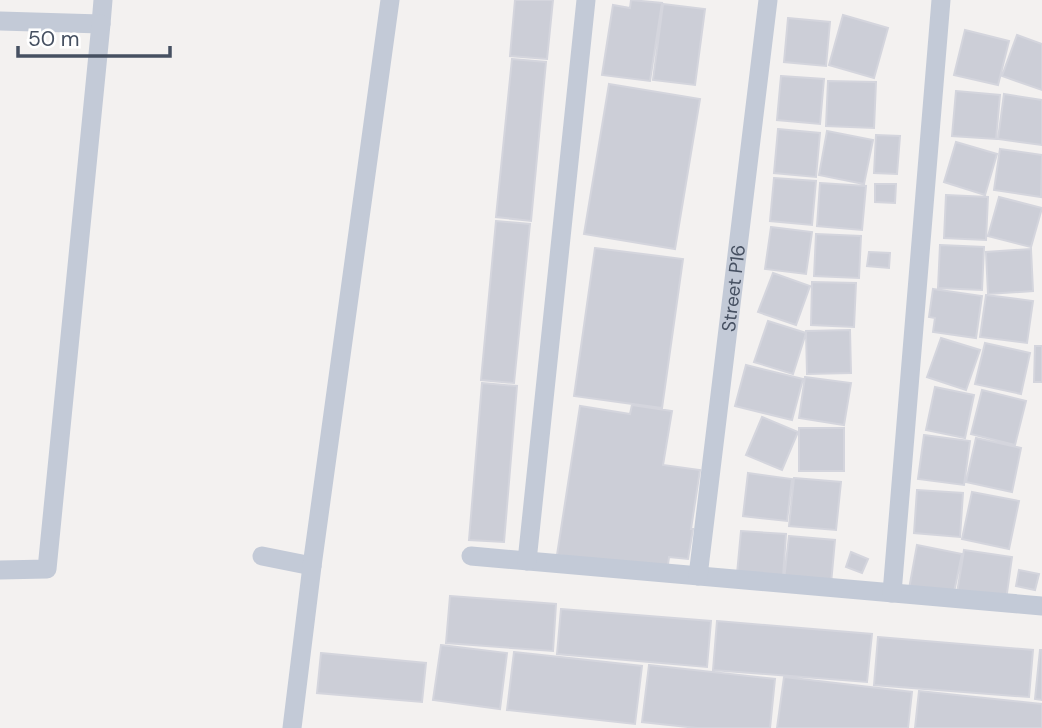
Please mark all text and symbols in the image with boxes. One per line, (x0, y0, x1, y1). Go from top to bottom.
scale bar (18, 14, 170, 58)
text: 50 m (28, 25, 79, 53)
street label: Street P16 (715, 243, 751, 333)

